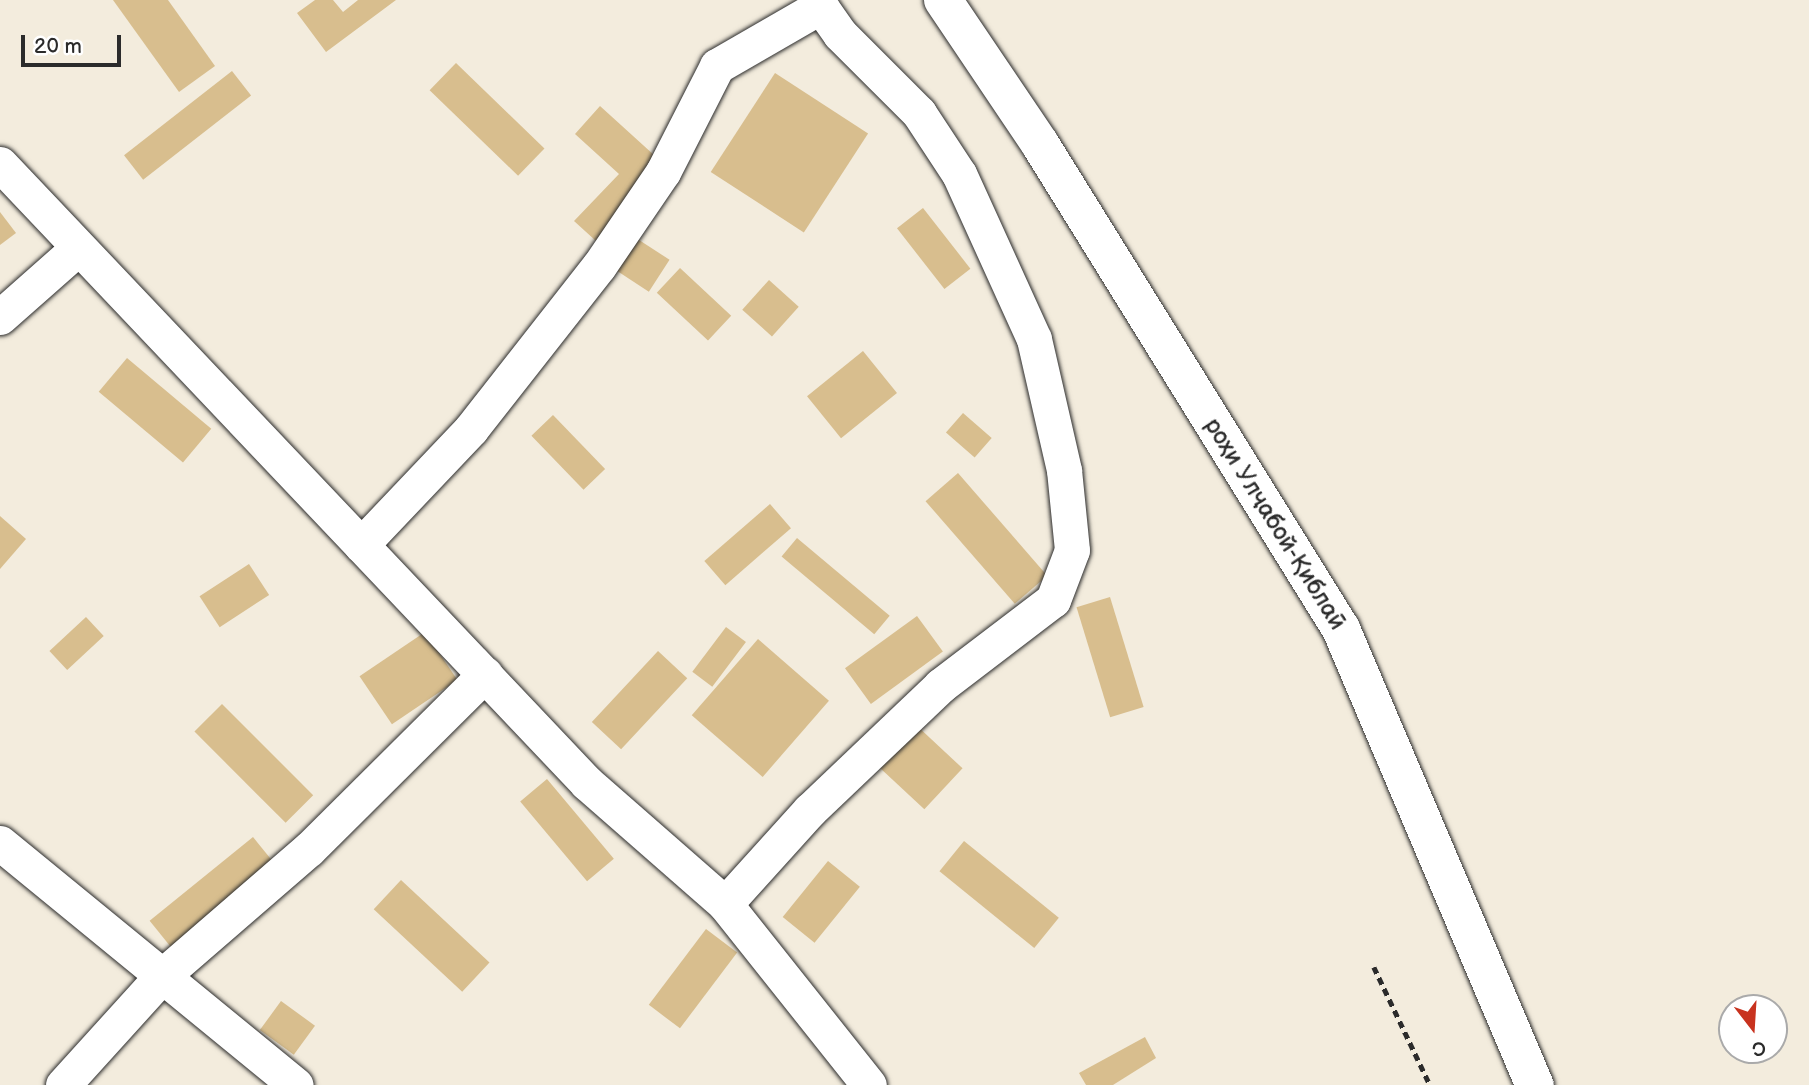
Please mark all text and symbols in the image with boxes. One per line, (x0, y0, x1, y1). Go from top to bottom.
scale bar (24, 21, 124, 65)
text: 20 m (34, 34, 82, 59)
street label: роҳи Улҷабой-Қиблаӣ (1198, 413, 1352, 635)
north arrow (1718, 994, 1788, 1064)
text: С (1749, 1035, 1768, 1061)

